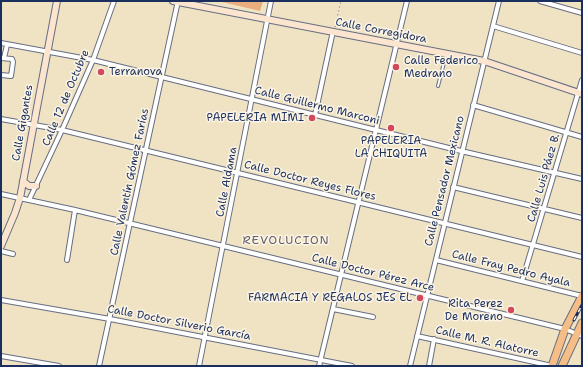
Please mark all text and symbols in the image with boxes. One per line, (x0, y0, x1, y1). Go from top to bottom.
street label: Calle Corregidora (334, 16, 428, 46)
street label: Calle 12 de Octubre (40, 48, 92, 148)
place label: Calle Federico Medrano (404, 54, 478, 80)
marker: Calle Federico Medrano (391, 62, 401, 72)
place label: Terranova (109, 65, 162, 79)
marker: Terranova (96, 67, 106, 77)
street label: Calle Gigantes (10, 84, 36, 162)
street label: Calle Guillermo Marconi (253, 84, 381, 128)
street label: Calle Valentín Gómez Farías (108, 107, 152, 257)
place label: PAPELERIA MIMI (206, 111, 304, 125)
marker: PAPELERIA MIMI (307, 113, 317, 123)
street label: Calle Pensador Mexicano (422, 114, 468, 248)
marker: PAPELERIA LA CHIQUITA (386, 123, 396, 133)
street label: Calle Luis Páez B. (525, 132, 563, 224)
place label: PAPELERIA LA CHIQUITA (355, 134, 427, 160)
street label: Calle Aldama (214, 146, 240, 218)
street label: Calle Doctor Reyes Flores (243, 158, 377, 204)
district label: REVOLUCION (242, 234, 330, 248)
street label: Calle Fray Pedro Ayala (450, 248, 572, 290)
street label: Calle Doctor Pérez Arce (310, 251, 436, 295)
place label: FARMACIA Y REGALOS JES EL (248, 291, 412, 305)
marker: FARMACIA Y REGALOS JES EL (415, 293, 425, 303)
place label: Rita Perez De Moreno (445, 297, 503, 323)
street label: Calle Doctor Silverio García (106, 303, 252, 343)
marker: Rita Perez De Moreno (506, 305, 516, 315)
street label: Calle M. R. Alatorre (434, 324, 540, 360)

